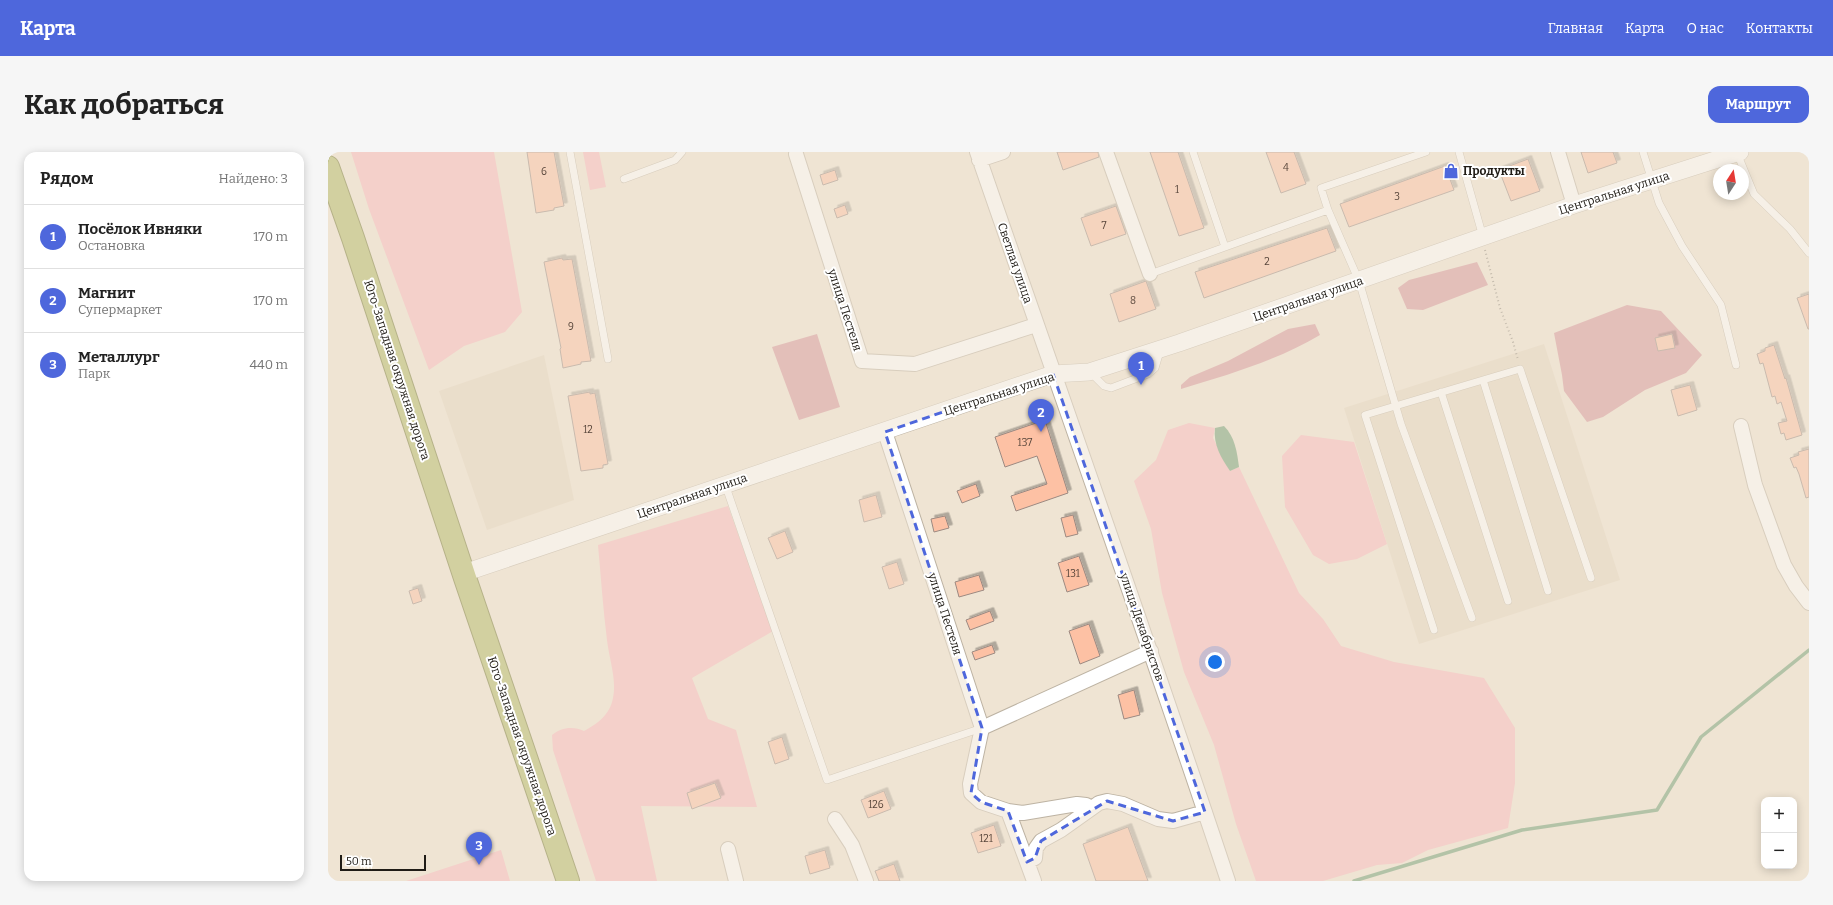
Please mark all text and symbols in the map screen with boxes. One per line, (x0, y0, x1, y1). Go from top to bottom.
text: Карта (20, 17, 76, 40)
text: Главная (1548, 20, 1603, 37)
text: Карта (1625, 20, 1664, 37)
text: О нас (1686, 20, 1724, 37)
text: Контакты (1746, 20, 1813, 37)
button: Маршрут (1708, 86, 1809, 123)
text: Как добраться (24, 88, 224, 121)
house number: 4 (1283, 162, 1289, 174)
shop icon: Продукты (1442, 162, 1460, 180)
place label: Продукты (1463, 164, 1525, 178)
north arrow (1713, 164, 1749, 200)
house number: 6 (541, 166, 547, 178)
text: Рядом (40, 168, 93, 189)
street label: Центральная улица (1557, 168, 1672, 218)
text: Найдено: 3 (219, 171, 288, 186)
house number: 1 (1175, 184, 1179, 196)
house number: 3 (1394, 191, 1400, 203)
text: Посёлок Ивняки (78, 220, 202, 238)
house number: 7 (1101, 220, 1107, 232)
street label: Светлая улица (995, 221, 1035, 306)
text: 1 (50, 229, 56, 244)
text: 170 m (253, 229, 288, 244)
text: Остановка (78, 238, 145, 253)
house number: 2 (1264, 256, 1270, 268)
street label: улица Пестеля (825, 266, 865, 353)
street label: Центральная улица (1251, 273, 1365, 324)
street label: Юго-Западная окружная дорога (361, 278, 433, 462)
text: Магнит (78, 284, 135, 302)
text: 2 (49, 293, 57, 308)
text: 170 m (253, 293, 288, 308)
house number: 8 (1130, 295, 1136, 307)
text: Супермаркет (78, 302, 162, 317)
house number: 9 (568, 321, 574, 333)
text: Металлург (78, 348, 160, 366)
pin: 1 (1128, 352, 1154, 385)
text: 3 (49, 357, 57, 372)
text: 440 m (249, 357, 288, 372)
text: Парк (78, 366, 110, 381)
street label: Центральная улица (942, 369, 1057, 419)
pin: 2 (1028, 399, 1054, 432)
house number: 12 (583, 424, 593, 436)
house number: 137 (1018, 437, 1032, 449)
street label: Центральная улица (635, 470, 749, 521)
house number: 131 (1066, 568, 1080, 580)
street label: улица Пестеля (925, 570, 965, 657)
street label: улица Декабристов (1117, 570, 1167, 683)
your location (1205, 652, 1225, 672)
street label: Юго-Западная окружная дорога (485, 655, 559, 838)
map controls (1761, 797, 1797, 869)
button: + (1761, 797, 1797, 833)
house number: 126 (868, 799, 884, 811)
pin: 3 (466, 832, 492, 865)
house number: 121 (979, 833, 993, 845)
button: − (1761, 833, 1797, 869)
scale bar (340, 853, 426, 872)
text: 50 m (346, 855, 372, 868)

